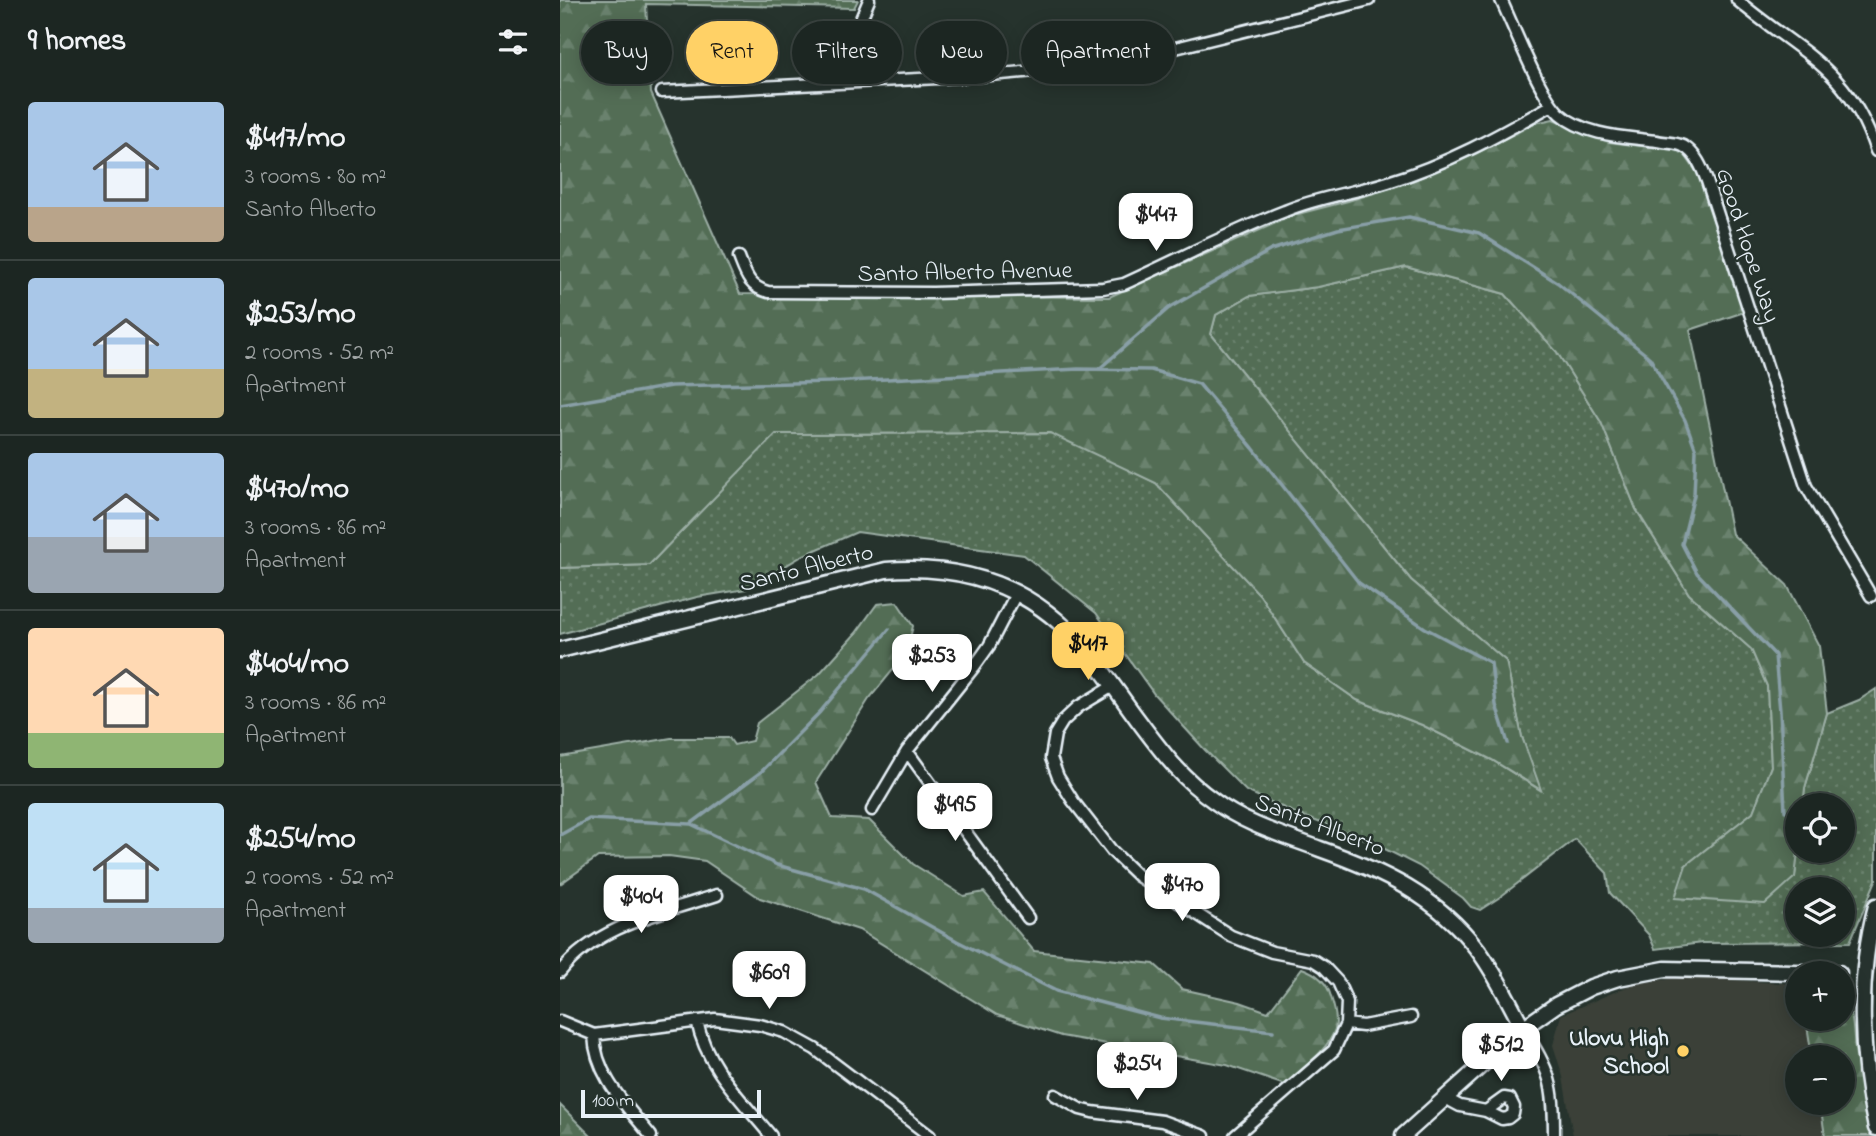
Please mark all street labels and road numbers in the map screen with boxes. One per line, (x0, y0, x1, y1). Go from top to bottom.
street label: Good Hope Way (1704, 164, 1788, 328)
street label: Santo Alberto Avenue (857, 254, 1073, 293)
street label: Santo Alberto (736, 536, 877, 603)
street label: Santo Alberto (1249, 785, 1389, 867)

